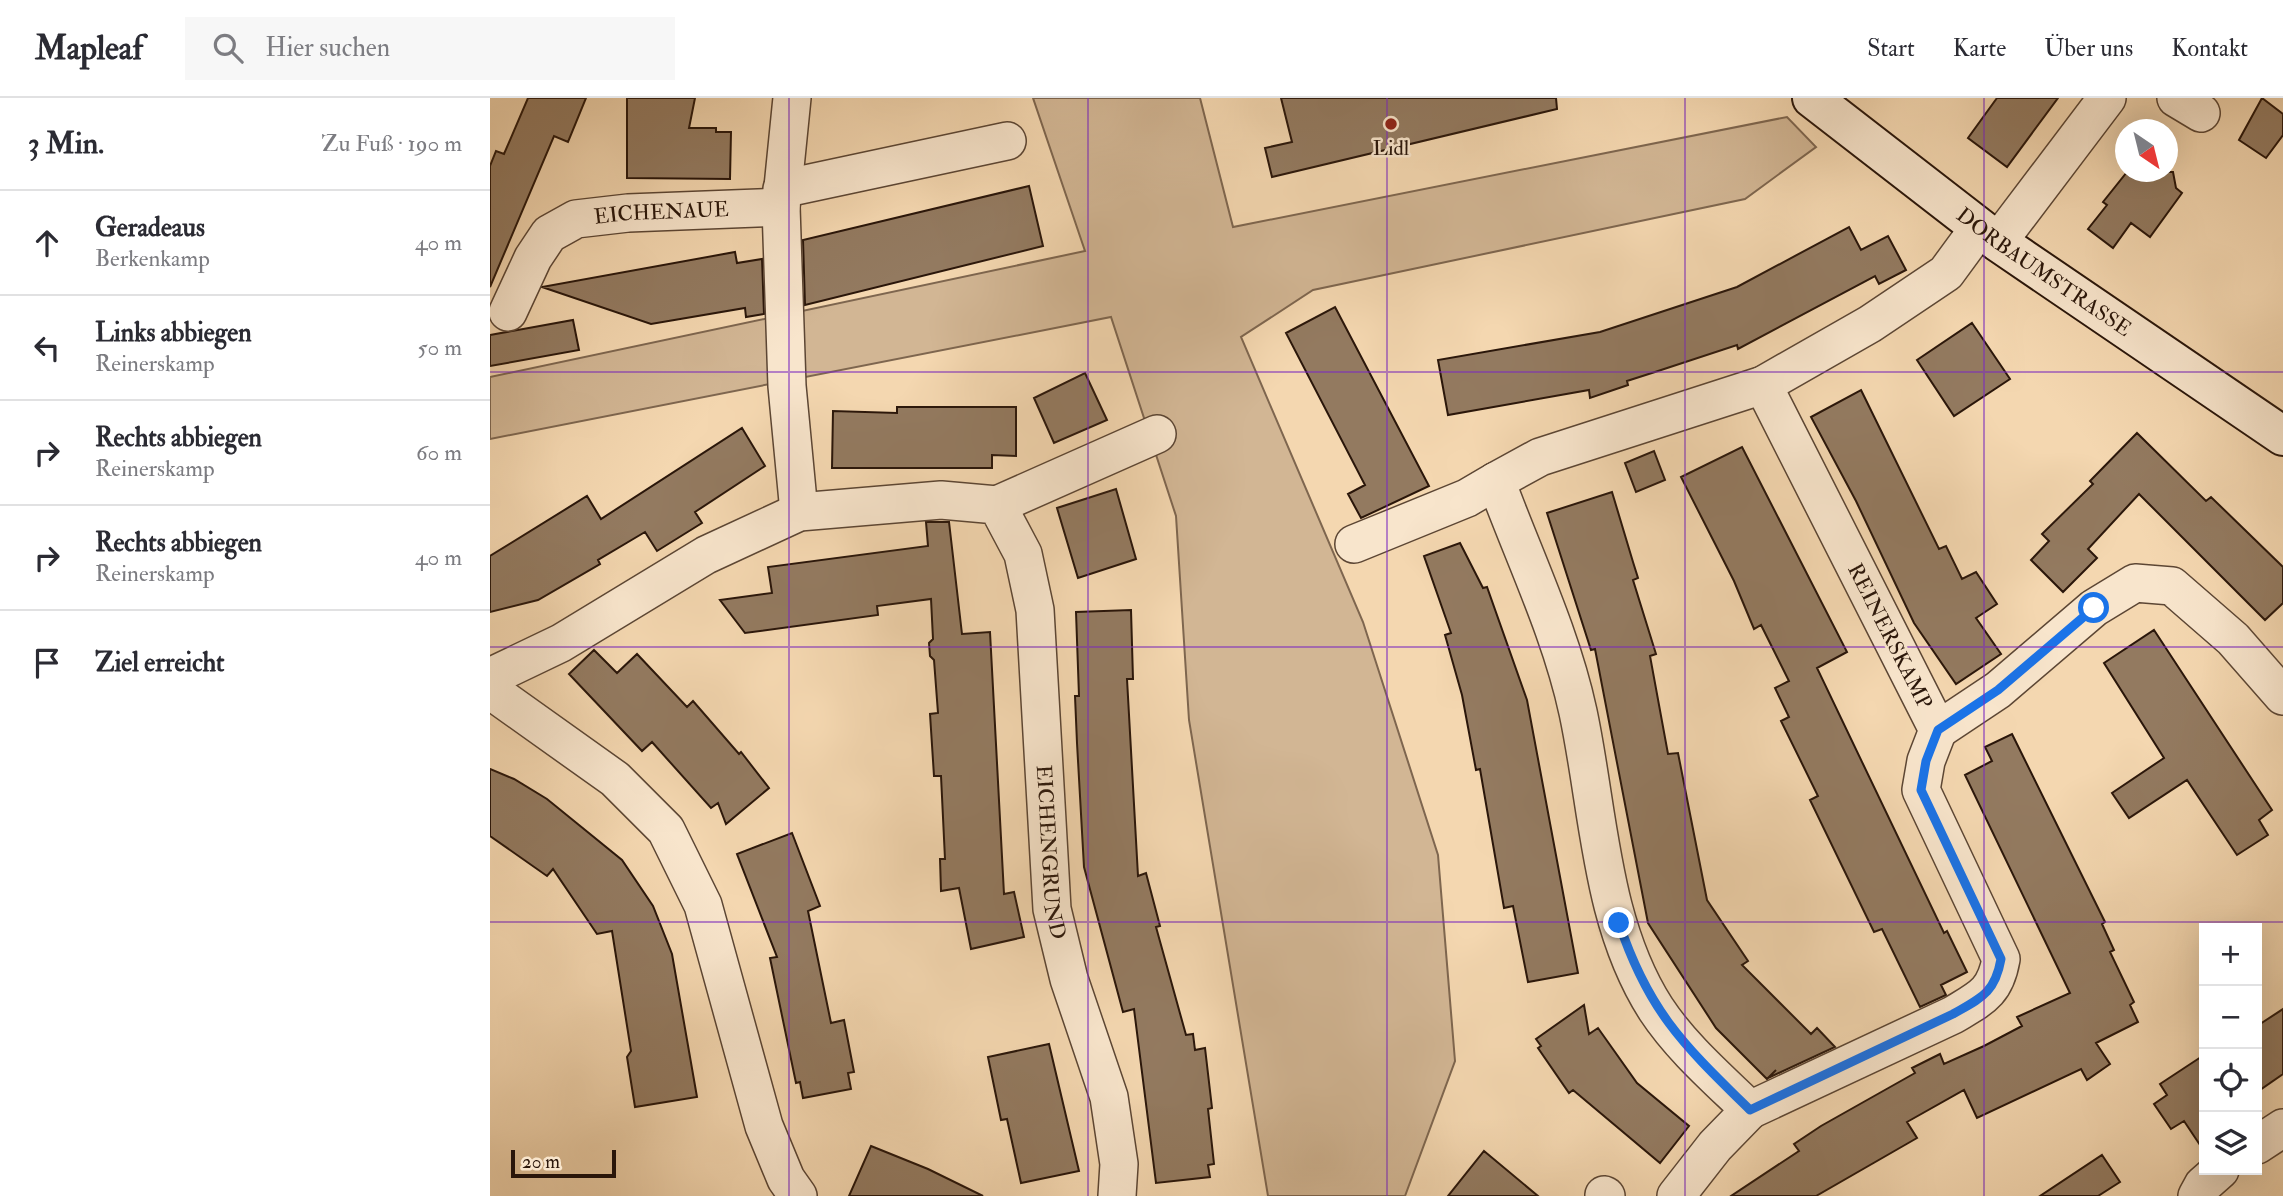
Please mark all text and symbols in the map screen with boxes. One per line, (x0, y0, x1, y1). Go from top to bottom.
search box (185, 17, 675, 80)
text: Mapleaf (35, 28, 143, 69)
icon: search (209, 29, 247, 67)
text: Hier suchen (265, 32, 390, 64)
text: Start (1867, 33, 1915, 64)
text: Karte (1953, 33, 2006, 64)
text: Über uns (2044, 33, 2133, 64)
text: Kontakt (2171, 33, 2248, 64)
marker: Lidl (1383, 116, 1399, 132)
north arrow (2115, 119, 2178, 182)
text: 3 Min. (28, 125, 104, 162)
text: Zu Fuß · 190 m (321, 129, 462, 158)
place label: Lidl (1373, 135, 1410, 162)
street label: EICHENAUE (593, 196, 729, 231)
street label: DORBAUMSTRASSE (1951, 202, 2136, 343)
text: Geradeaus (95, 212, 205, 244)
icon: ahead (28, 224, 66, 262)
text: 40 m (415, 228, 462, 257)
text: Berkenkamp (95, 244, 210, 273)
text: Links abbiegen (95, 317, 252, 349)
icon: left (28, 329, 66, 367)
text: 50 m (418, 333, 462, 362)
text: Reinerskamp (95, 349, 215, 378)
text: Rechts abbiegen (95, 422, 262, 454)
icon: right (28, 434, 66, 472)
text: 60 m (416, 438, 462, 467)
text: Reinerskamp (95, 454, 215, 483)
text: Rechts abbiegen (95, 527, 262, 559)
icon: right (28, 539, 66, 577)
text: 40 m (415, 543, 462, 572)
text: Reinerskamp (95, 559, 215, 588)
street label: REINERSKAMP (1841, 559, 1938, 714)
route start (2078, 592, 2109, 623)
icon: arrive (28, 644, 66, 682)
text: Ziel erreicht (95, 647, 225, 679)
street label: EICHENGRUND (1030, 764, 1072, 942)
route end (1603, 907, 1634, 938)
map controls (2199, 923, 2262, 1175)
button: + (2199, 923, 2262, 986)
button: − (2199, 986, 2262, 1049)
button: locate (2199, 1049, 2262, 1112)
button: layers (2199, 1112, 2262, 1175)
scale bar (511, 1147, 616, 1179)
text: 20 m (522, 1150, 560, 1174)

